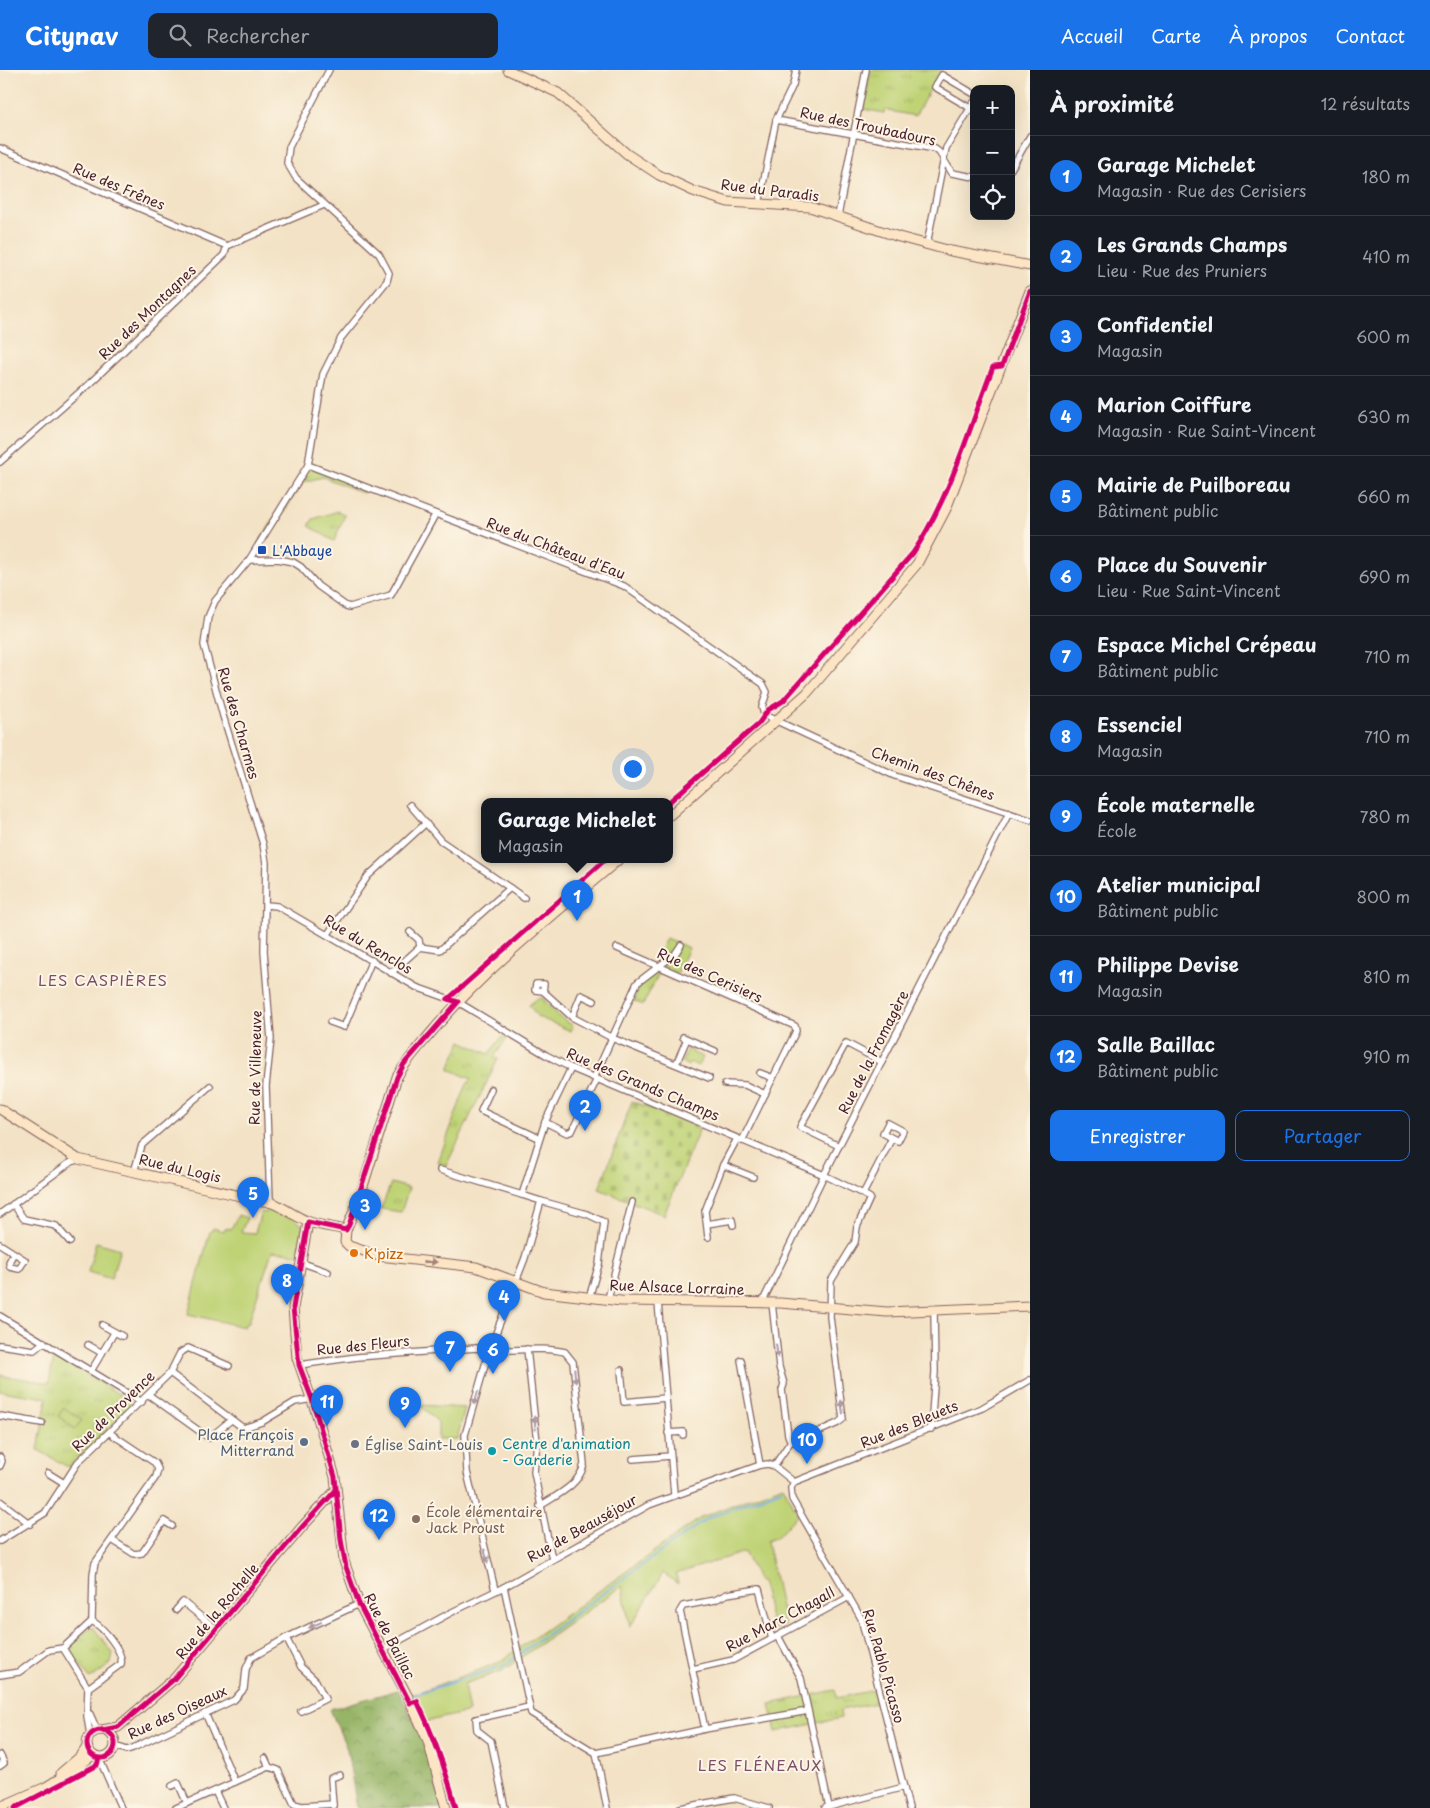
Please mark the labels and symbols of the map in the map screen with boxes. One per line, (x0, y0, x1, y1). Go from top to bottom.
street label: Rue des Troubadours (798, 101, 938, 151)
street label: Rue des Frênes (70, 157, 168, 215)
street label: Rue du Paradis (720, 174, 820, 206)
street label: Rue des Montagnes (94, 260, 200, 364)
street label: Rue du Château d'Eau (483, 512, 629, 584)
place label: L'Abbaye (272, 540, 332, 561)
marker: L'Abbaye (256, 544, 268, 556)
street label: Rue des Charmes (213, 665, 265, 781)
street label: Chemin des Chênes (868, 741, 998, 805)
your location (620, 756, 646, 782)
pin: 1 (561, 880, 593, 921)
street label: Rue du Renclos (320, 909, 416, 979)
street label: Rue des Cerisiers (654, 942, 766, 1008)
district label: LES CASPIÈRES (38, 968, 168, 991)
street label: Rue de la Fromagère (833, 986, 914, 1118)
street label: Rue de Villeneuve (244, 1011, 266, 1125)
street label: Rue des Grands Champs (563, 1042, 723, 1126)
pin: 2 (569, 1090, 601, 1131)
street label: Rue du Logis (137, 1148, 223, 1188)
pin: 5 (237, 1177, 269, 1218)
pin: 3 (349, 1189, 381, 1230)
place label: K'pizz (364, 1243, 403, 1264)
marker: K'pizz (348, 1247, 360, 1259)
one-way arrow (422, 1258, 438, 1266)
pin: 8 (271, 1264, 303, 1305)
street label: Rue Alsace Lorraine (609, 1274, 745, 1300)
pin: 4 (488, 1280, 520, 1321)
street label: Rue des Fleurs (316, 1330, 410, 1360)
pin: 7 (434, 1331, 466, 1372)
pin: 6 (477, 1333, 509, 1374)
one-way arrow (773, 1344, 781, 1360)
street label: Rue de Provence (67, 1366, 160, 1456)
one-way arrow (571, 1369, 579, 1385)
pin: 11 (311, 1385, 343, 1426)
pin: 9 (389, 1387, 421, 1428)
one-way arrow (472, 1390, 480, 1405)
street label: Rue des Bleuets (857, 1395, 961, 1453)
one-way arrow (838, 1399, 846, 1415)
one-way arrow (530, 1415, 538, 1431)
pin: 10 (791, 1423, 823, 1464)
place label: Place François Mitterrand (198, 1424, 294, 1461)
place label: Centre d'animation - Garderie (502, 1433, 631, 1470)
place label: Église Saint-Louis (365, 1434, 483, 1455)
marker: Place François Mitterrand (298, 1436, 310, 1448)
marker: Église Saint-Louis (349, 1438, 361, 1450)
marker: Centre d'animation - Garderie (486, 1445, 498, 1457)
street label: Rue de Beauséjour (523, 1489, 641, 1567)
pin: 12 (363, 1499, 395, 1540)
place label: École élémentaire Jack Proust (426, 1501, 542, 1538)
marker: École élémentaire Jack Proust (410, 1513, 422, 1525)
one-way arrow (482, 1549, 490, 1564)
street label: Rue de la Rochelle (170, 1558, 264, 1664)
street label: Rue Marc Chagall (722, 1581, 838, 1657)
street label: Rue de Baillac (359, 1589, 421, 1683)
street label: Rue Pablo Picasso (858, 1606, 910, 1726)
one-way arrow (308, 1621, 322, 1629)
street label: Rue des Oiseaux (124, 1680, 230, 1744)
district label: LES FLÉNEAUX (698, 1753, 822, 1776)

